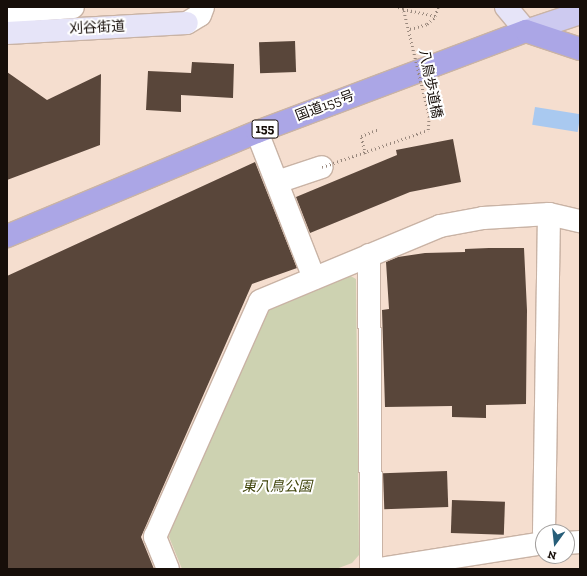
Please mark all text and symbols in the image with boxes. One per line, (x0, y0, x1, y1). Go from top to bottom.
street label: 刈谷街道 (69, 18, 125, 38)
street label: 八鳥歩道橋 (415, 48, 445, 120)
street label: 国道155号 (293, 87, 357, 125)
road number: 155 (251, 118, 279, 140)
park label: 東八鳥公園 (242, 479, 312, 495)
north arrow (535, 524, 575, 564)
text: N (546, 548, 558, 562)

